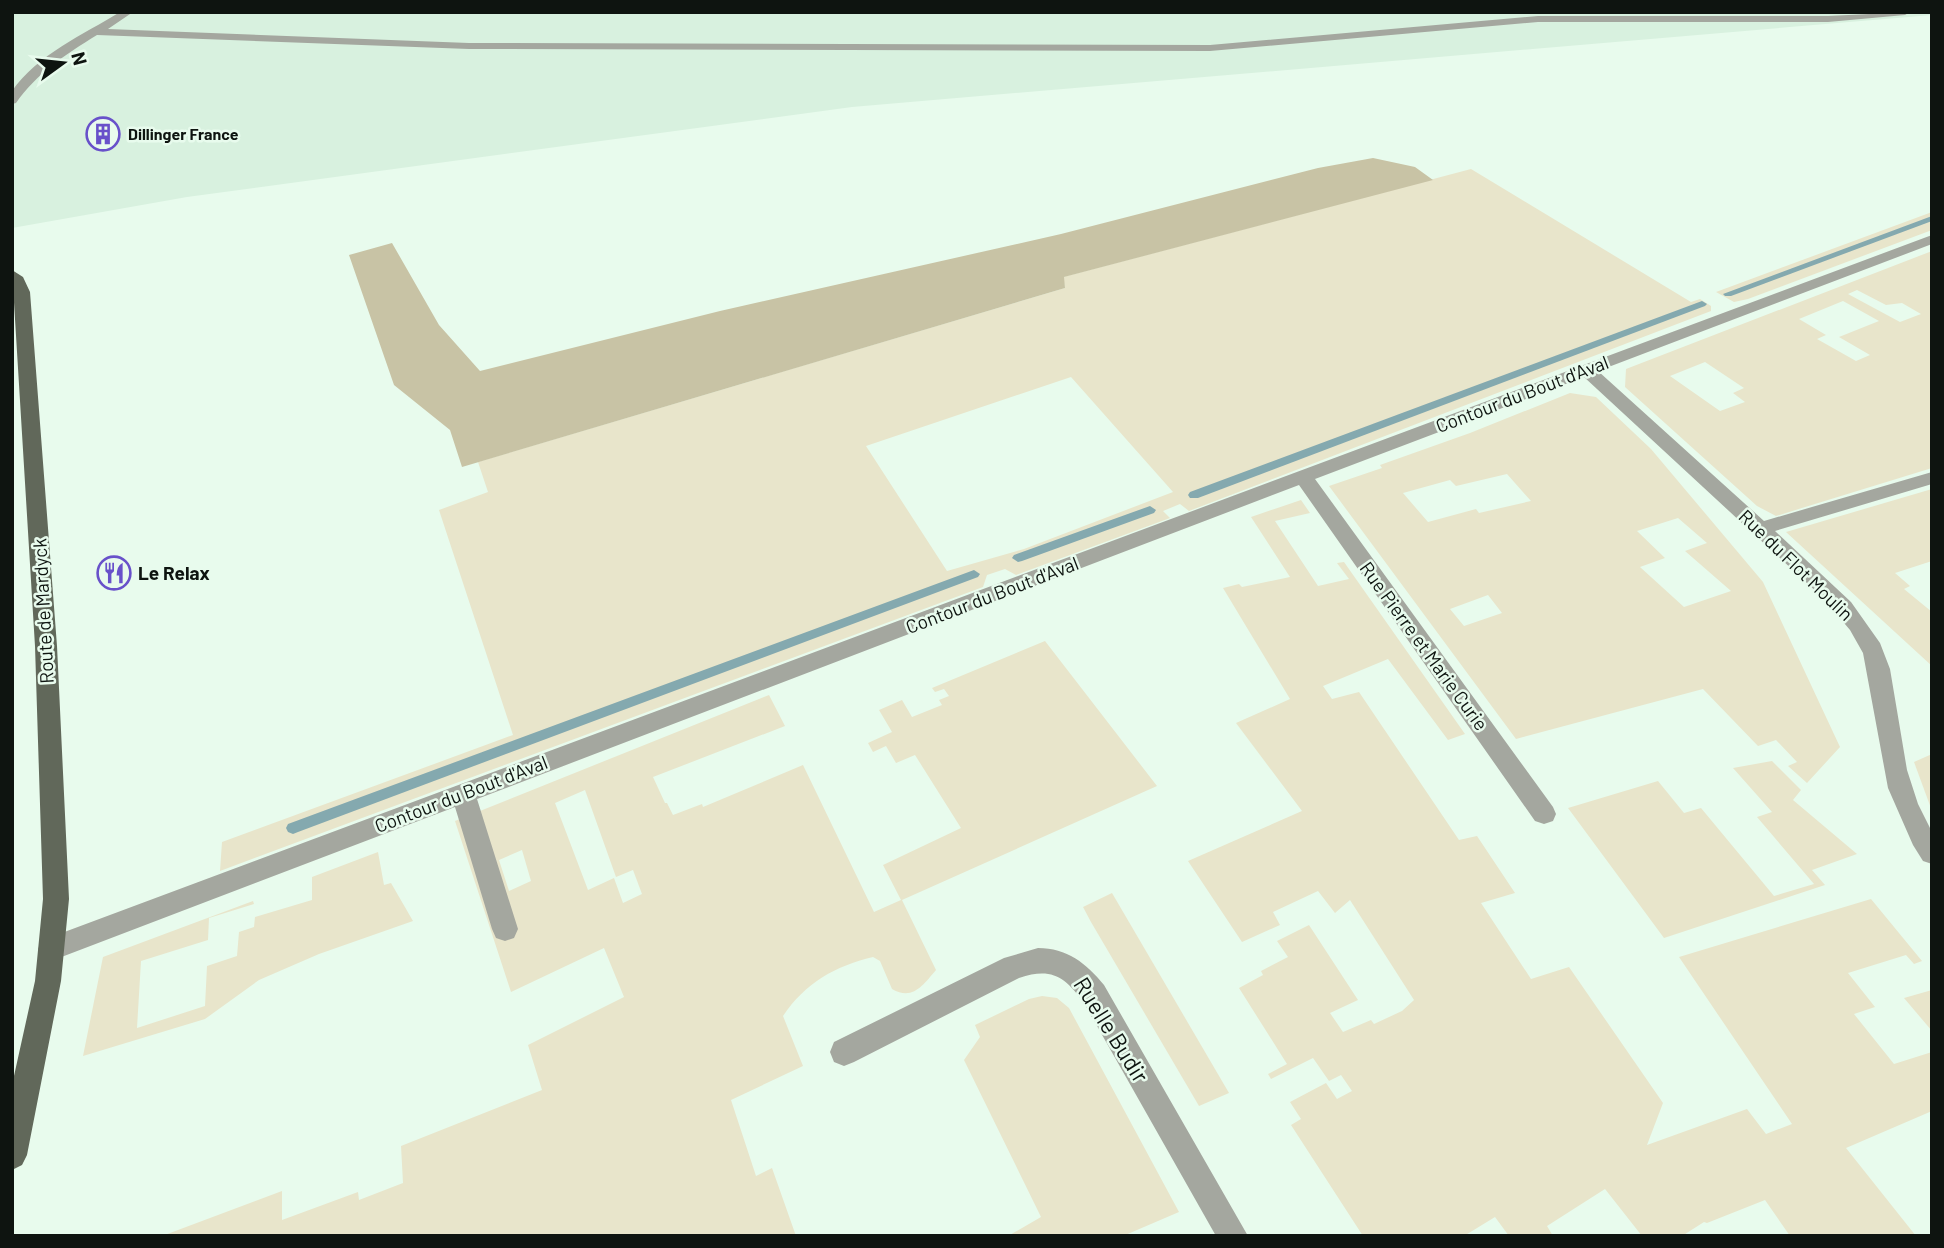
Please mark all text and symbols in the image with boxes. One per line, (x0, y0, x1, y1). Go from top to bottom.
north arrow (28, 28, 98, 98)
text: N (67, 49, 93, 68)
building icon: Dillinger France (84, 115, 122, 153)
place label: Dillinger France (128, 124, 239, 143)
street label: Contour du Bout d'Aval (1432, 350, 1611, 437)
street label: Rue du Flot Moulin (1734, 504, 1858, 625)
street label: Route de Mardyck (27, 538, 58, 684)
street label: Contour du Bout d'Aval (902, 551, 1081, 638)
restaurant icon: Le Relax (95, 554, 133, 592)
street label: Rue Pierre et Marie Curie (1355, 557, 1493, 735)
place label: Le Relax (138, 561, 210, 584)
street label: Contour du Bout d'Aval (371, 750, 550, 837)
street label: Ruelle Budir (1068, 971, 1156, 1088)

